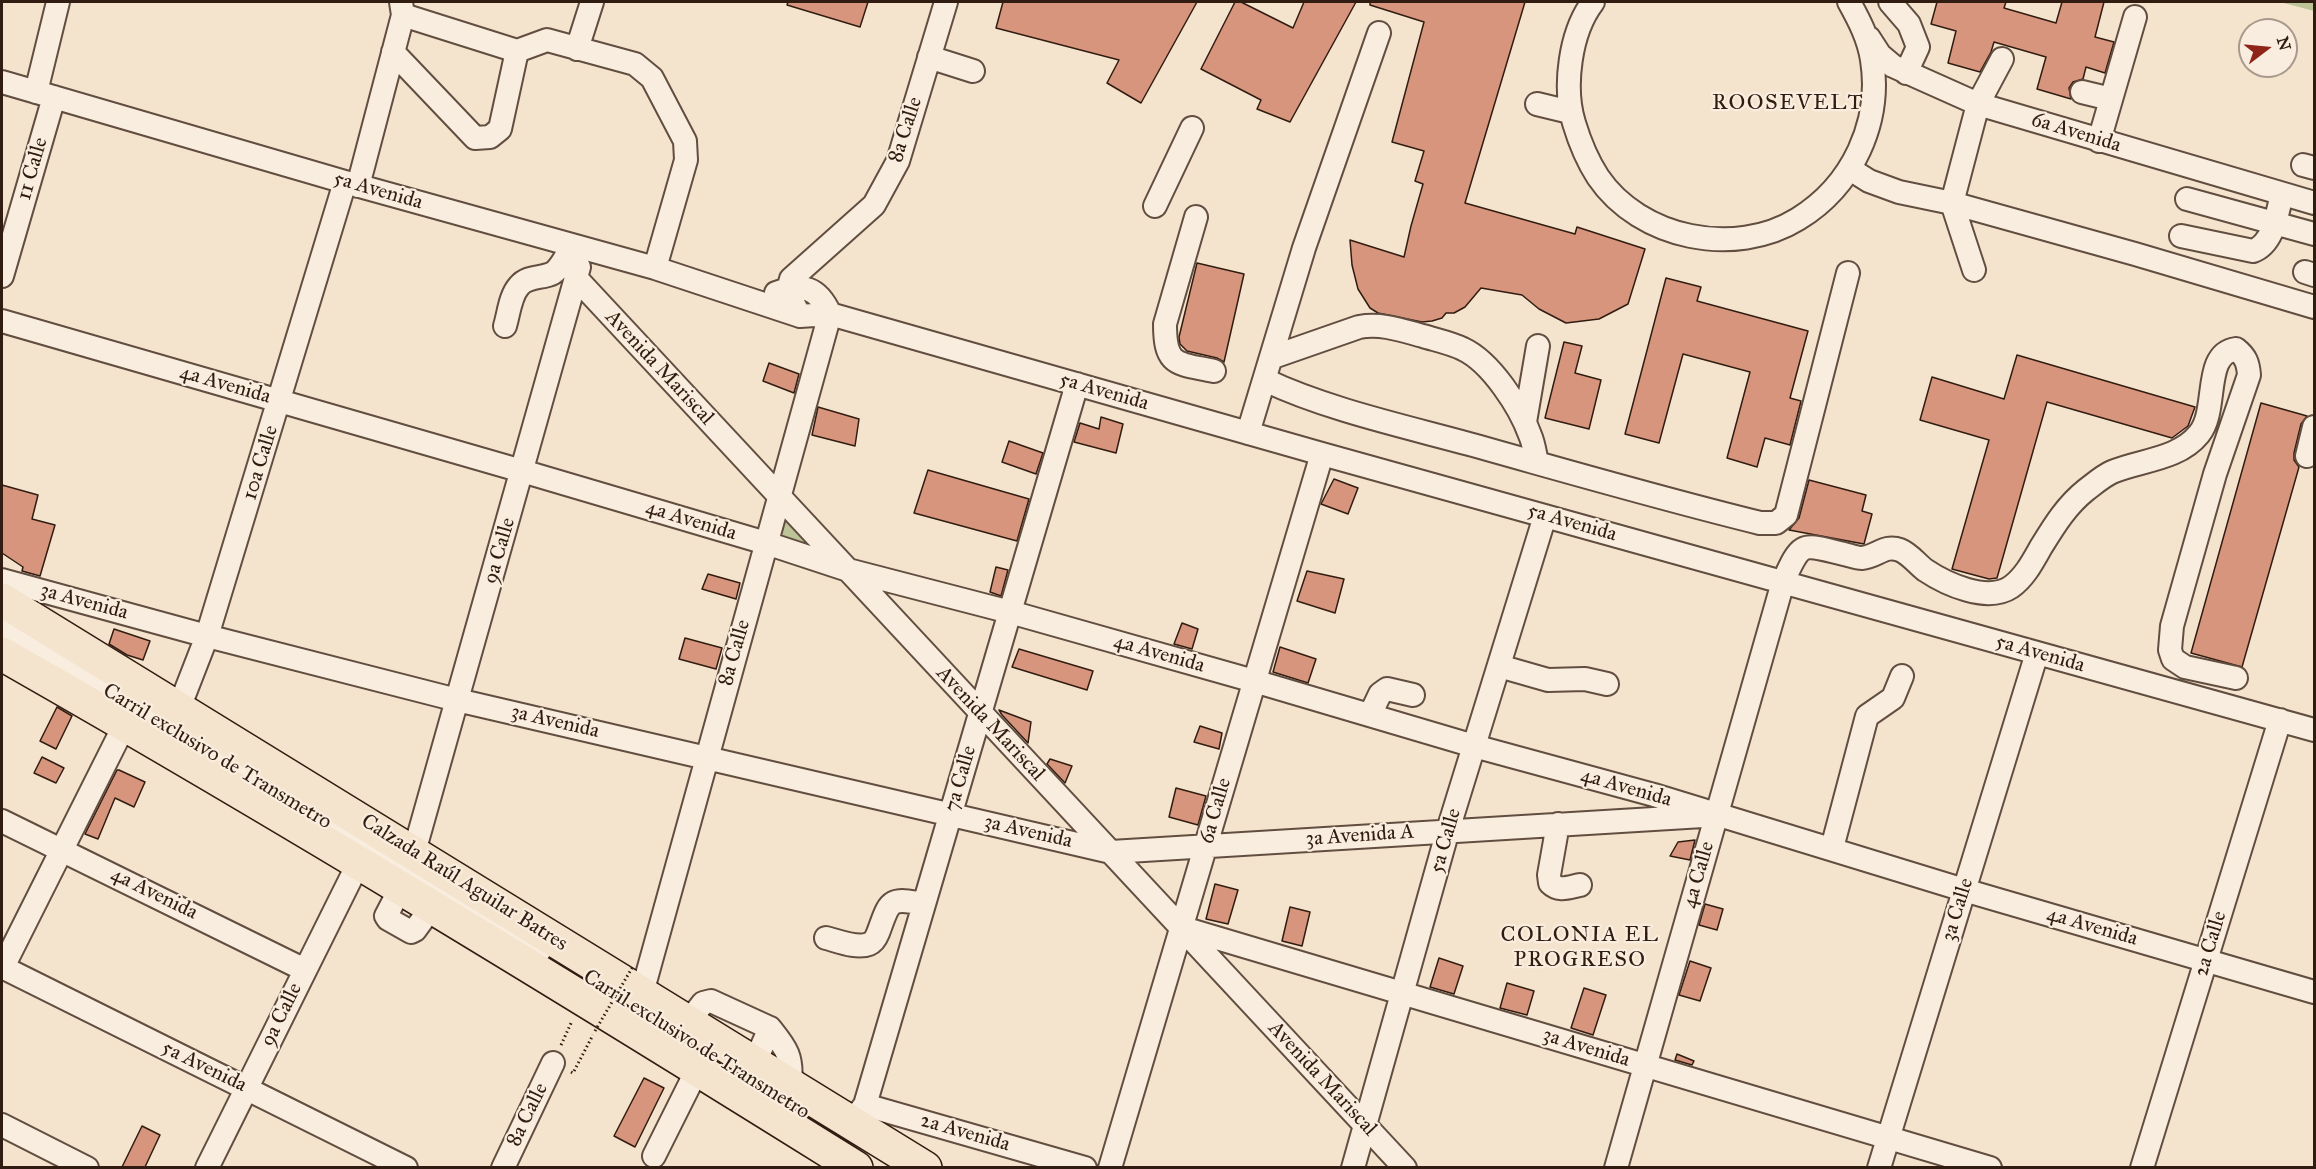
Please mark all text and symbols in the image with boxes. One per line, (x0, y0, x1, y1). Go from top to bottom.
north arrow (2238, 18, 2298, 78)
text: N (2273, 34, 2295, 53)
district label: ROOSEVELT (1712, 91, 1864, 117)
street label: 8a Calle (884, 94, 928, 166)
street label: 6a Avenida (2028, 107, 2124, 159)
street label: 11 Calle (12, 135, 54, 203)
street label: 5a Avenida (331, 166, 425, 216)
street label: Avenida Mariscal (599, 305, 719, 431)
street label: 4a Avenida (177, 360, 273, 410)
street label: 5a Avenida (1057, 367, 1151, 417)
street label: 10a Calle (238, 422, 284, 504)
street label: 4a Avenida (643, 495, 739, 547)
street label: 5a Avenida (1525, 498, 1619, 548)
street label: 9a Calle (479, 515, 521, 587)
street label: 3a Avenida (37, 578, 131, 626)
street label: 8a Calle (714, 617, 756, 689)
street label: 4a Avenida (1111, 629, 1207, 679)
street label: 5a Avenida (1993, 629, 2087, 679)
street label: Avenida Mariscal (930, 661, 1050, 787)
street label: Carril exclusivo de Transmetro (98, 679, 336, 835)
street label: 3a Avenida (508, 700, 602, 744)
street label: 7a Calle (940, 743, 982, 815)
street label: 4a Avenida (1578, 763, 1674, 813)
street label: 6a Calle (1195, 775, 1237, 847)
street label: 5a Calle (1425, 806, 1467, 876)
street label: Calzada Raúl Aguilar Batres (356, 809, 572, 957)
street label: 3a Avenida (981, 810, 1075, 854)
street label: 3a Avenida A (1305, 820, 1415, 852)
street label: 4a Calle (1677, 839, 1721, 911)
street label: 4a Avenida (106, 862, 202, 926)
street label: 3a Calle (1936, 875, 1980, 945)
street label: 4a Avenida (2044, 902, 2140, 952)
street label: 2a Calle (2189, 908, 2233, 980)
district label: COLONIA EL PROGRESO (1501, 923, 1659, 974)
street label: Carril exclusivo de Transmetro (578, 965, 814, 1125)
street label: 9a Calle (256, 979, 308, 1051)
street label: Avenida Mariscal (1262, 1016, 1382, 1142)
street label: 3a Avenida (1539, 1023, 1633, 1073)
street label: 5a Avenida (157, 1036, 251, 1098)
street label: 8a Calle (502, 1079, 554, 1151)
street label: 2a Avenida (917, 1108, 1013, 1158)

